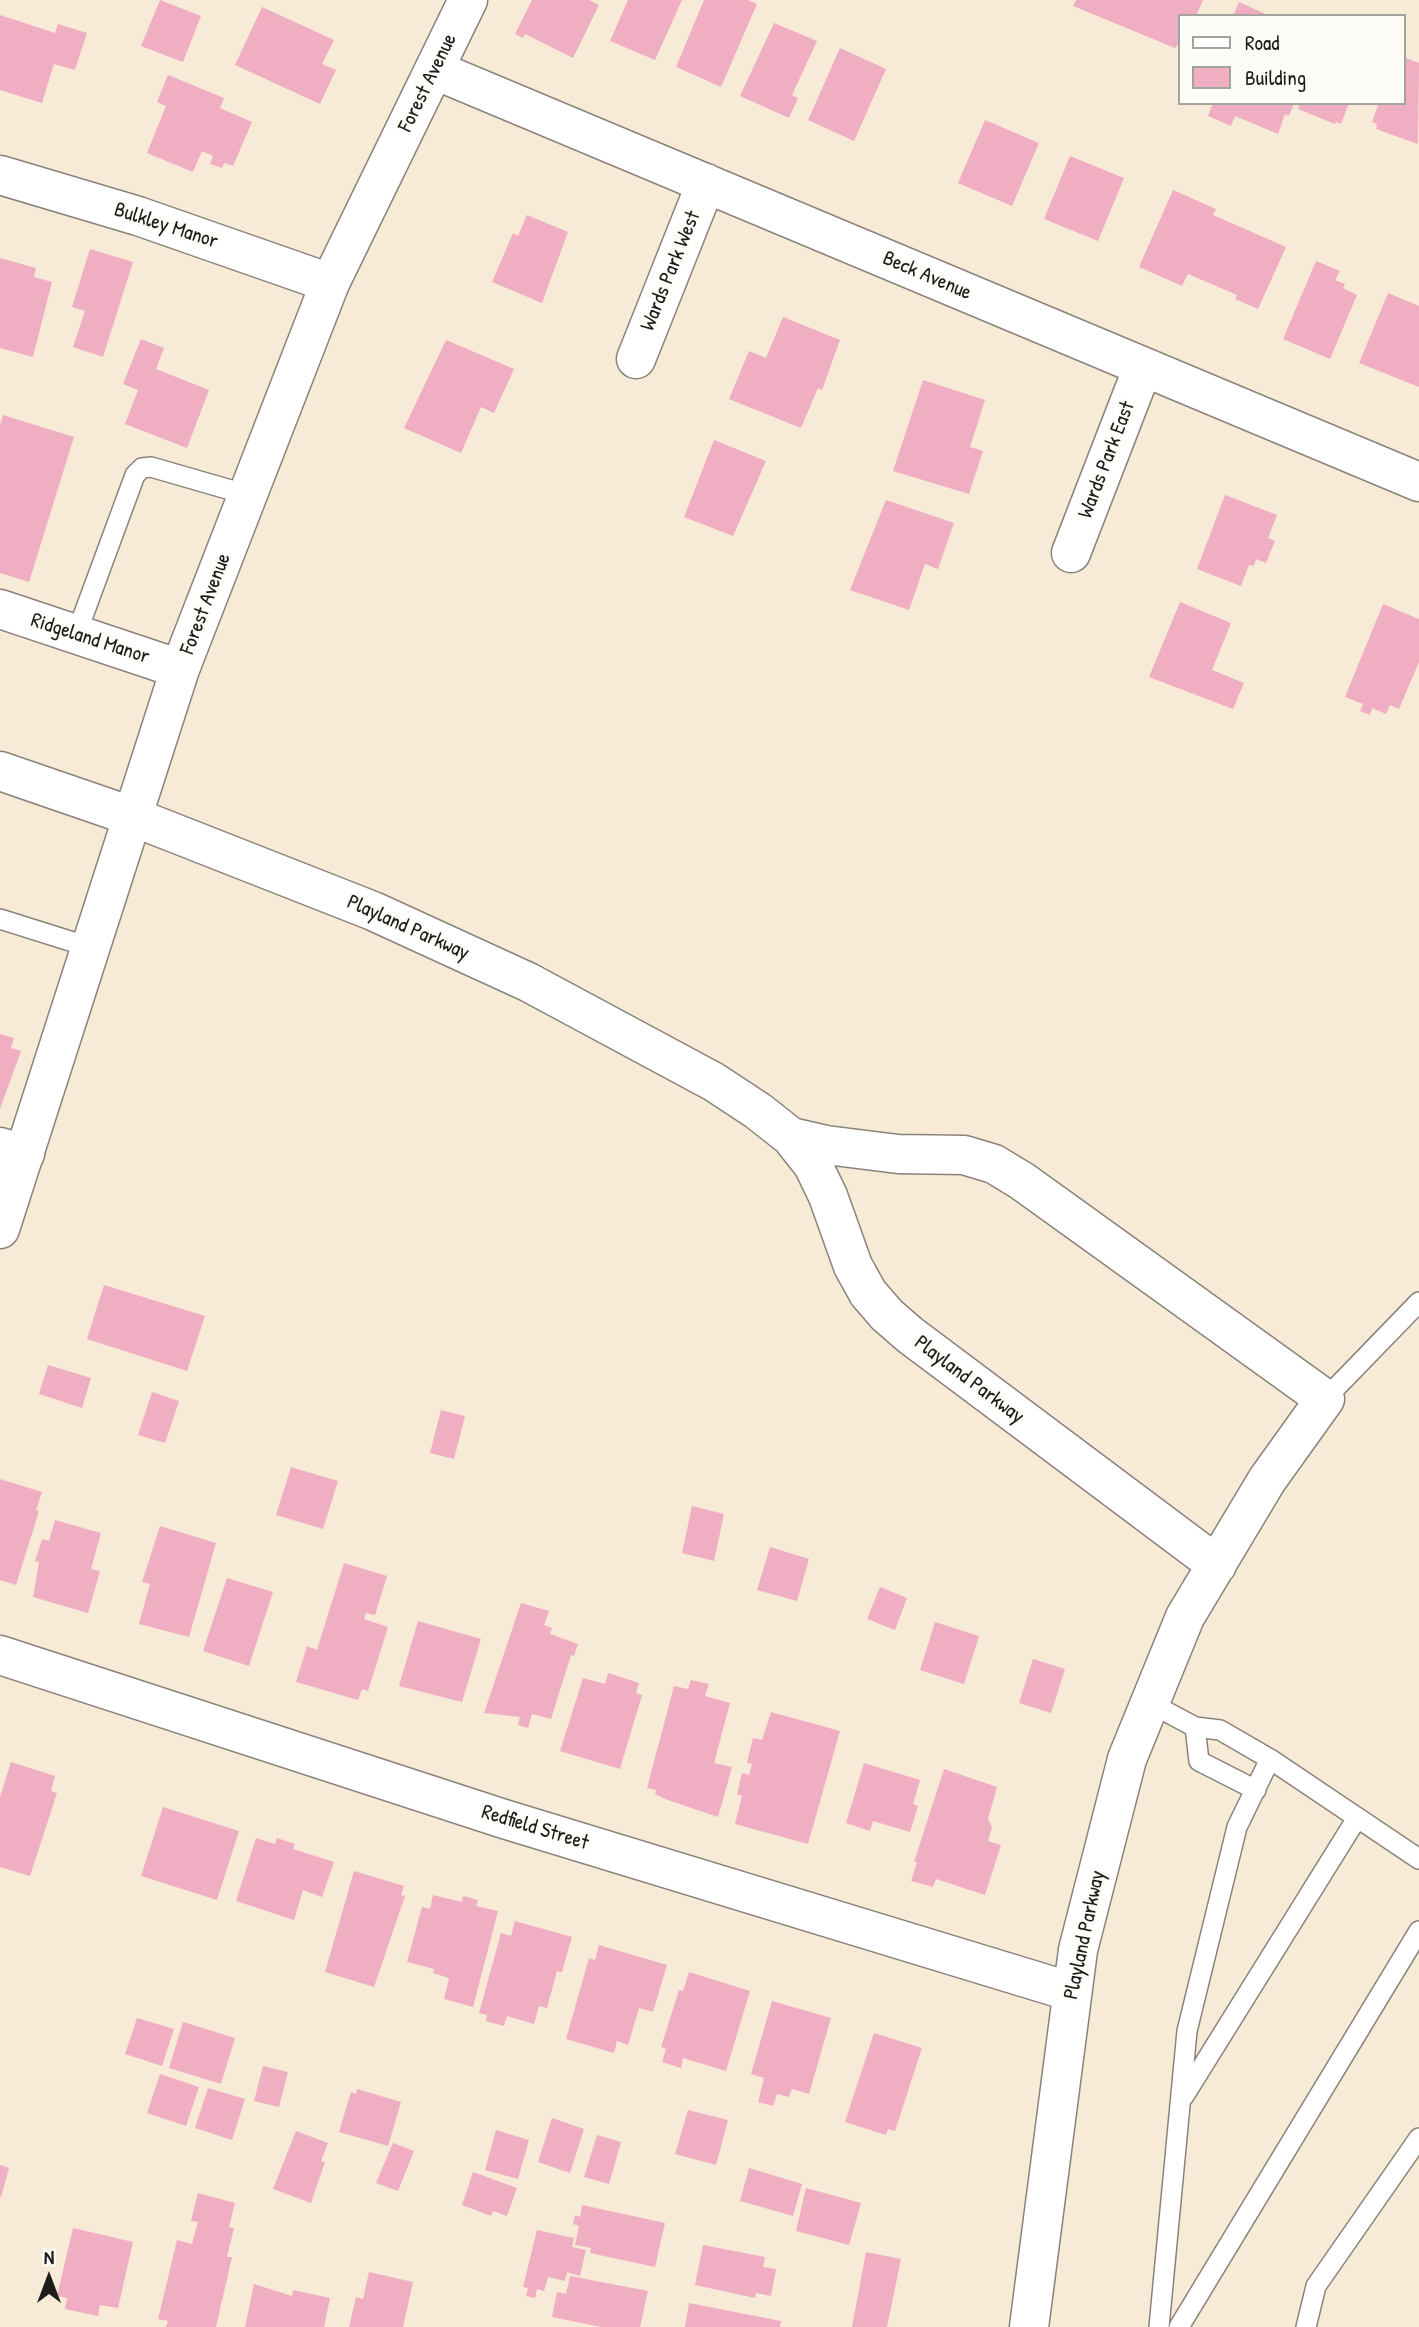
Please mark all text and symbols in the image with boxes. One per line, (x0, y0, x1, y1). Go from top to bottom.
legend (1178, 14, 1405, 105)
text: Road (1245, 28, 1279, 57)
street label: Forest Avenue (393, 30, 463, 136)
text: Building (1245, 63, 1306, 92)
street label: Bulkley Manor (111, 197, 221, 255)
street label: Wards Park West (636, 207, 706, 335)
street label: Beck Avenue (879, 246, 975, 306)
street label: Wards Park East (1073, 398, 1141, 522)
street label: Forest Avenue (175, 550, 237, 658)
street label: Ridgeland Manor (28, 608, 152, 670)
street label: Playland Parkway (343, 890, 473, 966)
street label: Playland Parkway (909, 1330, 1029, 1430)
street label: Redfield Street (479, 1800, 591, 1856)
street label: Playland Parkway (1059, 1868, 1111, 2002)
north arrow (14, 2243, 84, 2313)
text: N (44, 2244, 54, 2270)

